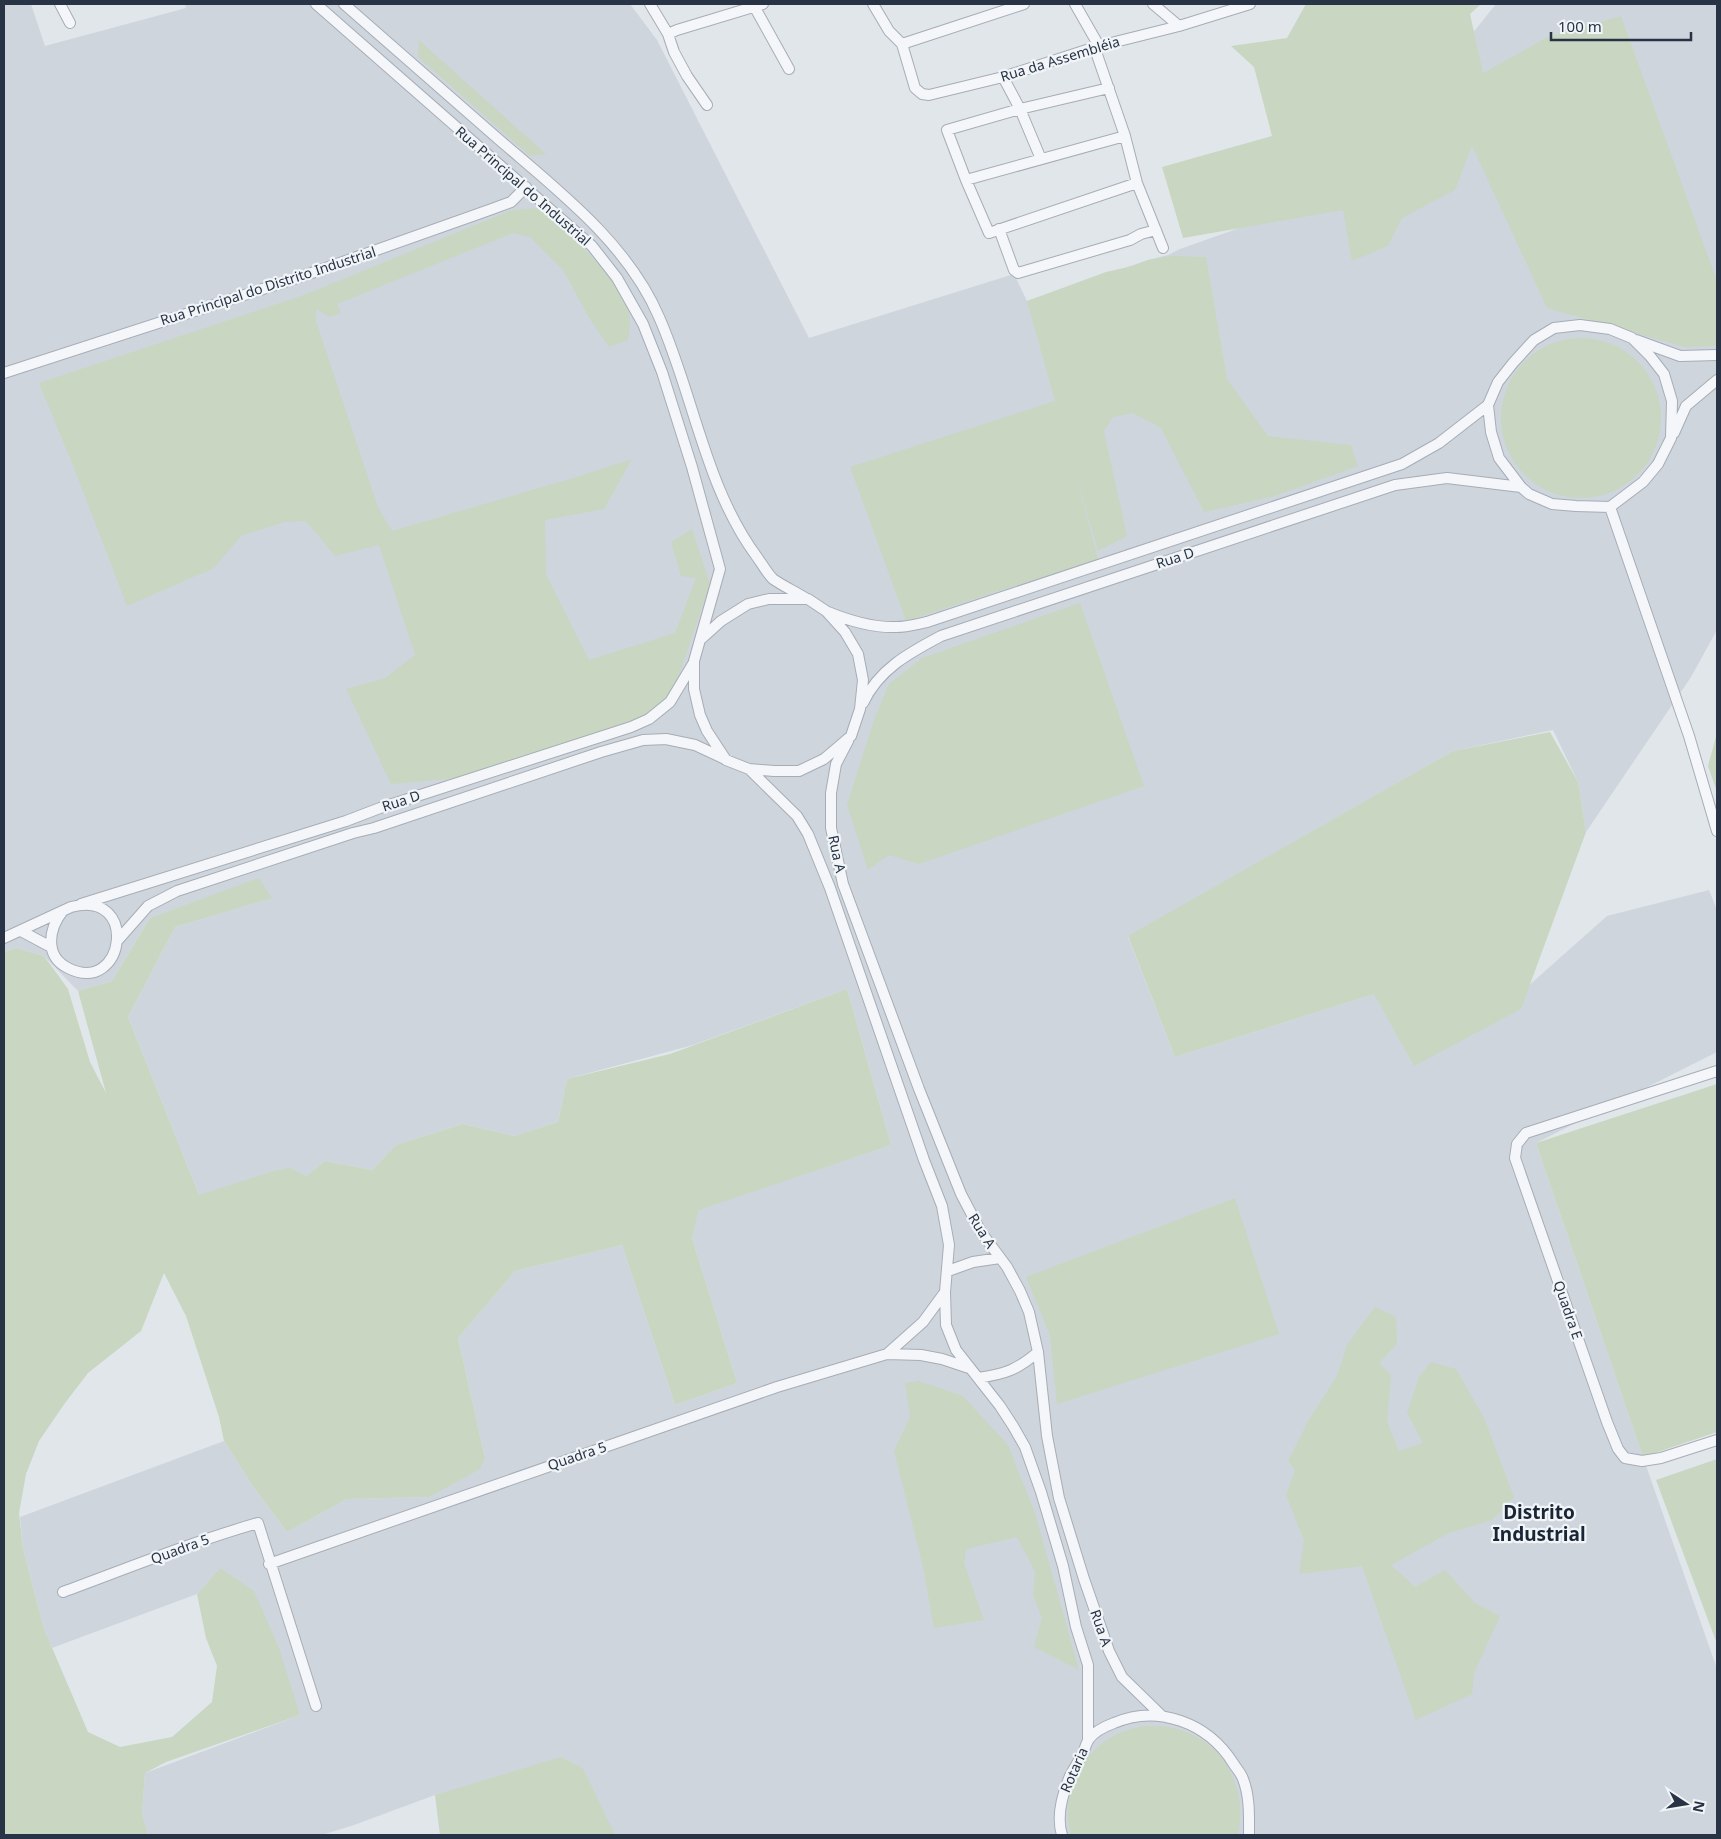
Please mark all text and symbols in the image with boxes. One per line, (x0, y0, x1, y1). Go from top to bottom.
scale bar (1551, 10, 1691, 42)
text: 100 m (1558, 16, 1602, 36)
street label: Rua da Assembléia (998, 31, 1122, 86)
street label: Rua Principal do Industrial (452, 122, 595, 250)
street label: Rua Principal do Distrito Industrial (158, 242, 378, 329)
street label: Rua D (1153, 542, 1196, 573)
street label: Rua D (379, 785, 422, 816)
street label: Rua A (824, 833, 851, 874)
street label: Rua A (964, 1210, 1001, 1252)
street label: Quadra E (1550, 1278, 1587, 1342)
street label: Quadra 5 (545, 1437, 609, 1474)
district label: Distrito Industrial (1492, 1499, 1586, 1547)
street label: Quadra 5 (148, 1529, 212, 1568)
street label: Rua A (1086, 1607, 1117, 1649)
street label: Rotaria (1055, 1744, 1092, 1795)
north arrow (1661, 1779, 1711, 1829)
text: N (1689, 1799, 1710, 1814)

